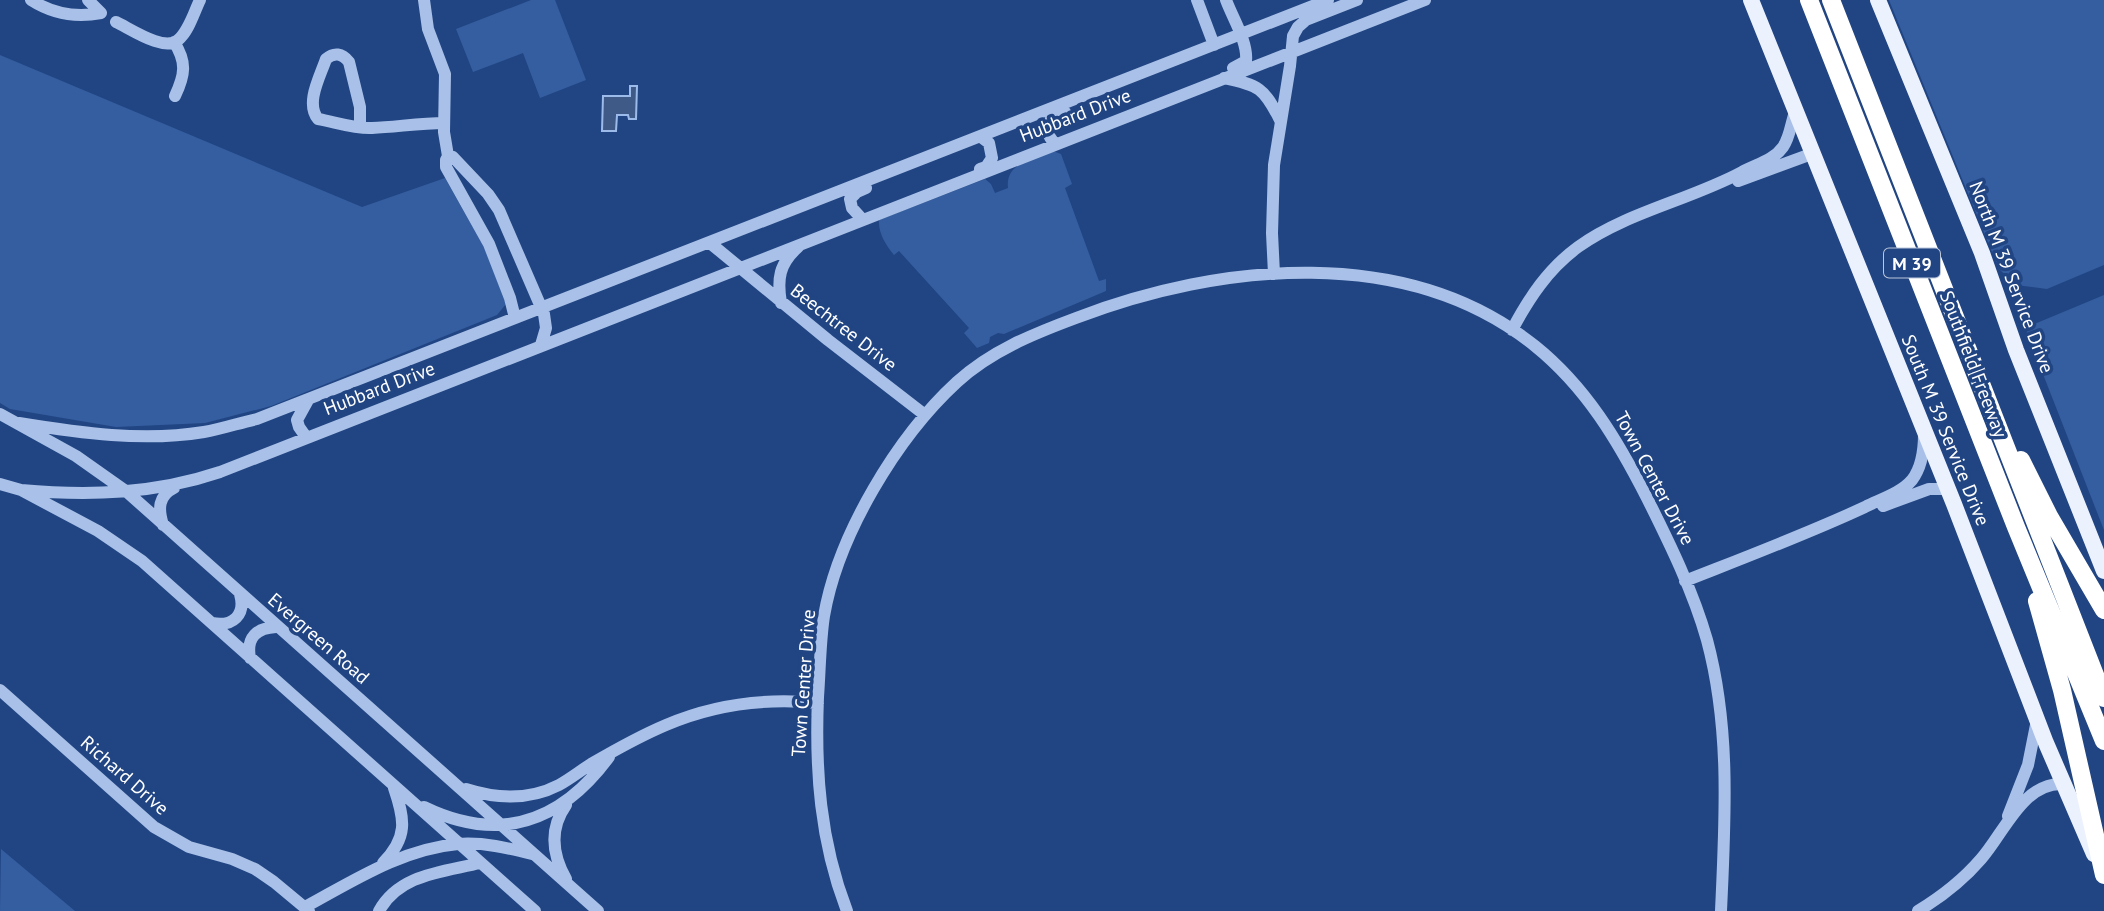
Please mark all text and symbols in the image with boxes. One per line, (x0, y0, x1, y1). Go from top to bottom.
street label: Hubbard Drive (1016, 83, 1134, 147)
street label: North M 39 Service Drive (1964, 178, 2060, 376)
road number: M 39 (1884, 248, 1940, 278)
street label: Beechtree Drive (786, 278, 902, 376)
street label: Southfield Freeway (1935, 287, 2013, 441)
street label: South M 39 Service Drive (1897, 331, 1995, 529)
street label: Hubbard Drive (320, 356, 438, 420)
street label: Town Center Drive (1610, 407, 1700, 549)
street label: Evergreen Road (263, 587, 375, 689)
street label: Town Center Drive (786, 608, 820, 758)
street label: Richard Drive (76, 730, 174, 820)

